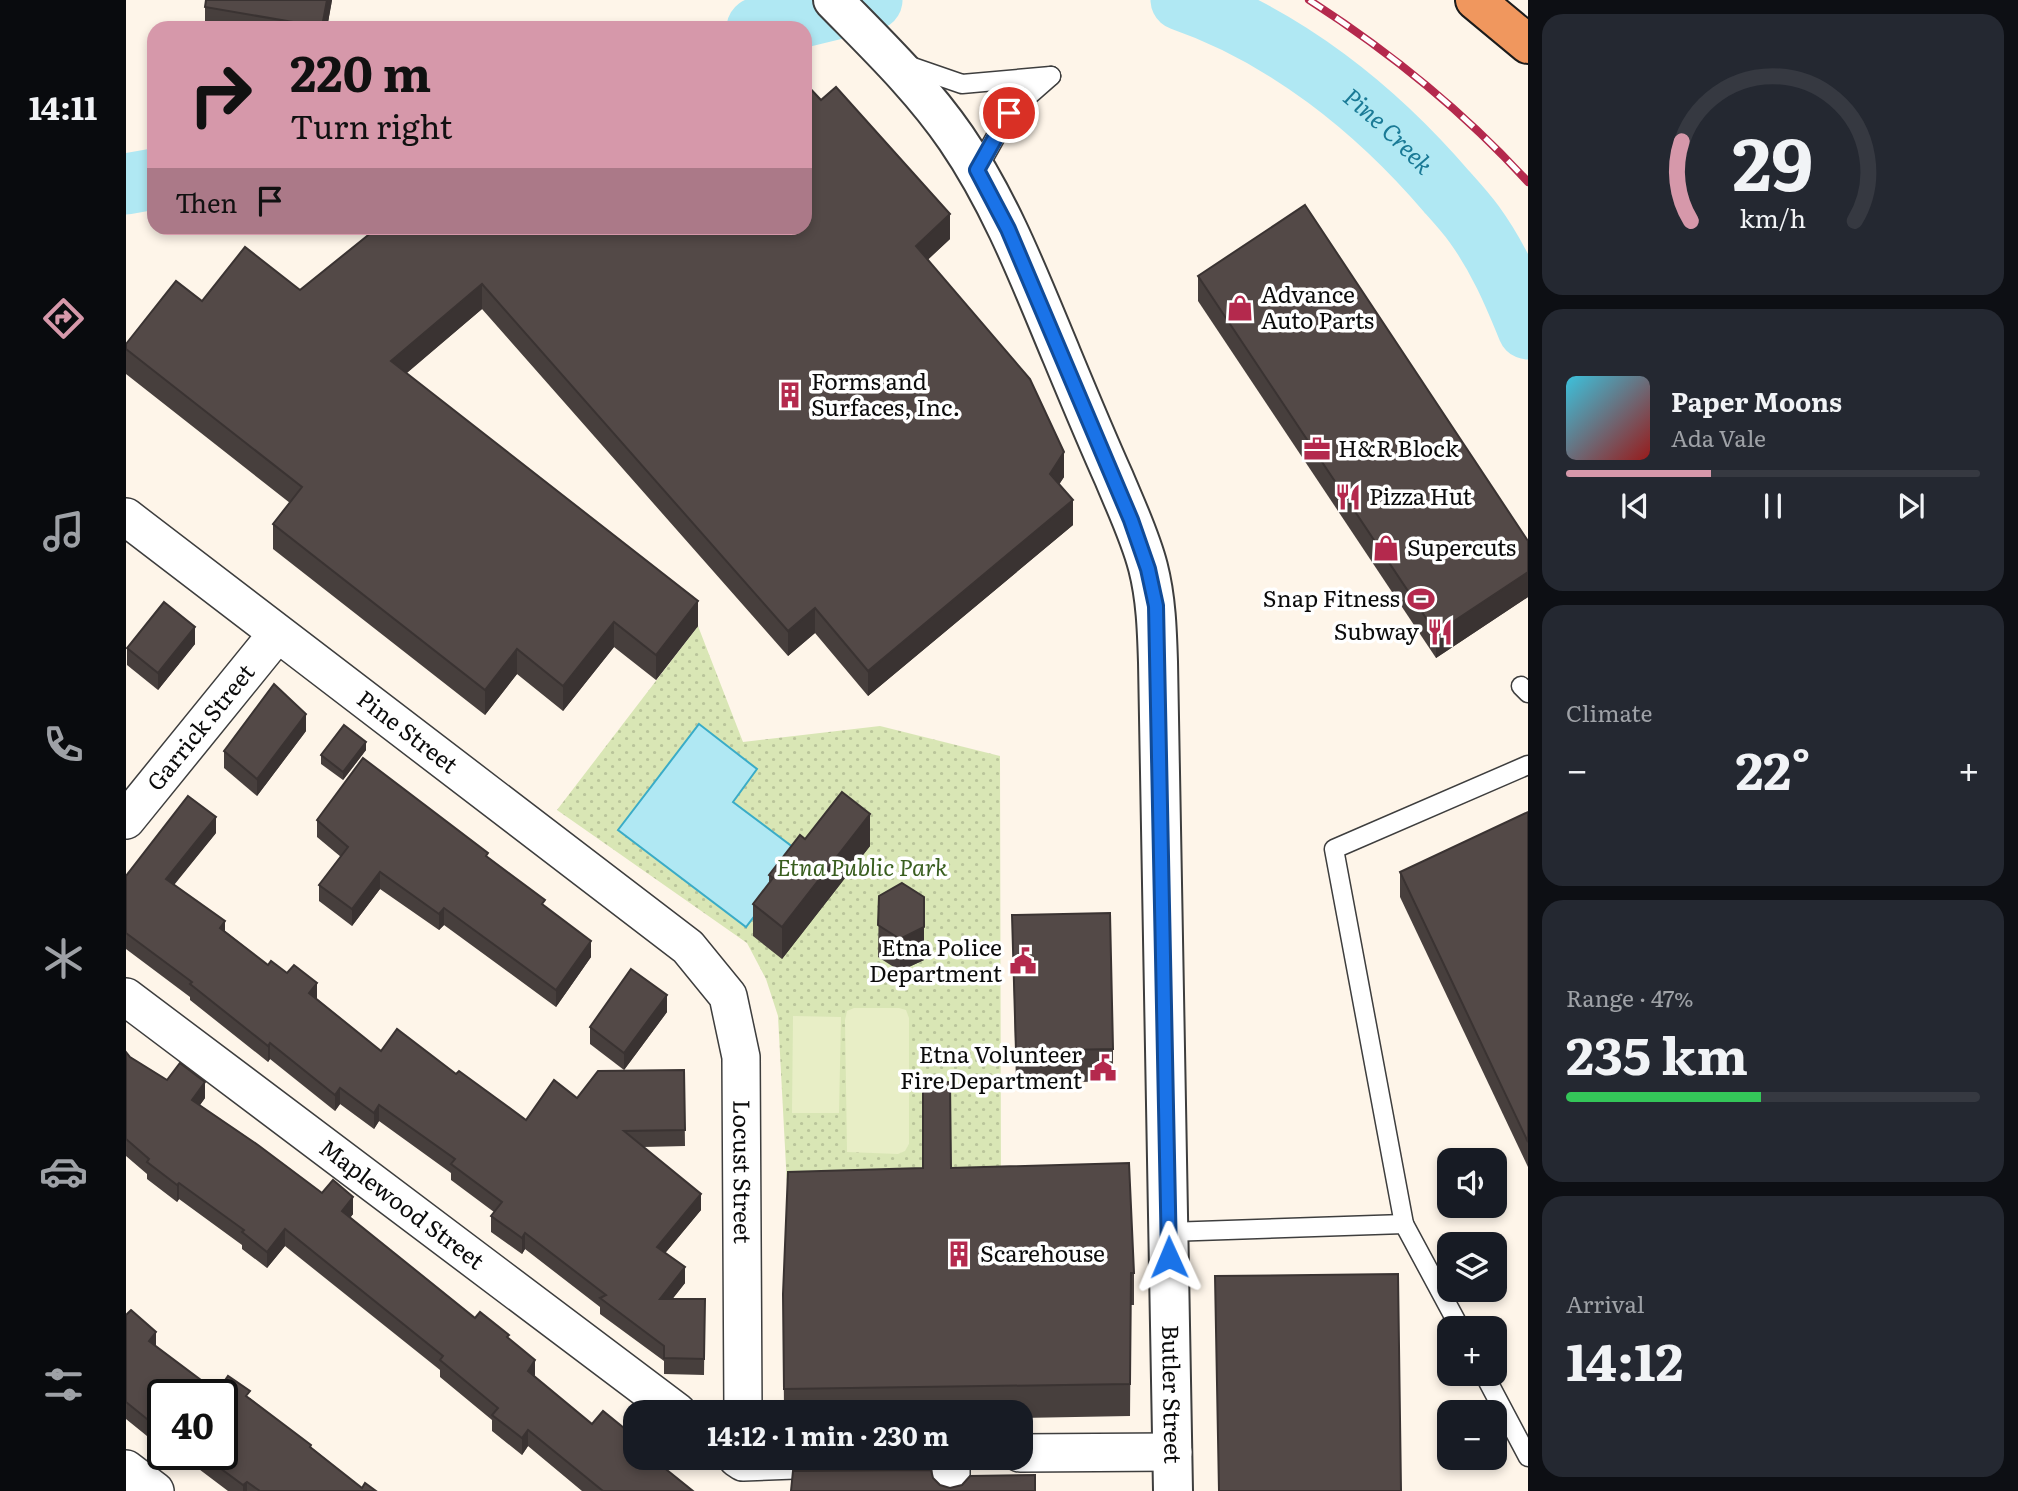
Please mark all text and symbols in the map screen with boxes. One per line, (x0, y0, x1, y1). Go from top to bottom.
text: 220 m (290, 34, 431, 107)
icon: right (175, 49, 266, 140)
water label: Pine Creek (1337, 78, 1443, 181)
text: 14:11 (29, 82, 97, 130)
pin (979, 83, 1039, 143)
icon: arrive (990, 94, 1028, 132)
text: Turn right (290, 101, 452, 149)
text: 29 (1732, 105, 1814, 213)
text: Then (175, 182, 237, 221)
icon: arrive (251, 182, 289, 220)
text: km/h (1740, 199, 1806, 236)
place label: Advance Auto Parts (1261, 276, 1374, 336)
shop icon: Advance Auto Parts (1225, 293, 1255, 323)
icon: directions (39, 294, 88, 343)
place label: Forms and Surfaces, Inc. (811, 363, 960, 423)
building icon: Forms and Surfaces, Inc. (775, 380, 805, 410)
text: Paper Moons (1671, 381, 1842, 420)
text: Ada Vale (1671, 420, 1766, 454)
place label: H&R Block (1338, 430, 1460, 464)
office icon: H&R Block (1302, 434, 1332, 464)
place label: Pizza Hut (1369, 478, 1473, 512)
restaurant icon: Pizza Hut (1333, 482, 1363, 512)
icon: previous (1616, 487, 1654, 525)
icon: pause (1754, 487, 1792, 525)
icon: next (1892, 487, 1930, 525)
icon: music (39, 507, 88, 556)
place label: Supercuts (1407, 529, 1516, 563)
shop icon: Supercuts (1371, 533, 1401, 563)
place label: Snap Fitness (1263, 580, 1400, 614)
sports icon: Snap Fitness (1406, 584, 1436, 614)
place label: Subway (1334, 613, 1420, 647)
restaurant icon: Subway (1425, 617, 1455, 647)
street label: Garrick Street (138, 655, 262, 797)
street label: Pine Street (351, 681, 467, 781)
text: Climate (1566, 695, 1652, 729)
icon: phone (39, 720, 88, 769)
text: 22° (1735, 729, 1811, 806)
text: − (1566, 739, 1588, 796)
text: + (1958, 739, 1980, 796)
park label: Etna Public Park (776, 849, 948, 883)
place label: Etna Police Department (869, 929, 1003, 989)
icon: climate (39, 934, 88, 983)
public building icon: Etna Police Department (1008, 946, 1038, 976)
text: Range · 47% (1566, 980, 1694, 1014)
text: 235 km (1566, 1014, 1748, 1091)
place label: Etna Volunteer Fire Department (900, 1036, 1083, 1096)
public building icon: Etna Volunteer Fire Department (1088, 1053, 1118, 1083)
street label: Locust Street (726, 1100, 761, 1245)
street label: Maplewood Street (313, 1130, 493, 1277)
icon: car (39, 1147, 88, 1196)
map controls (1437, 1148, 1507, 1470)
button: sound (1437, 1148, 1507, 1218)
position arrow (1132, 1220, 1206, 1294)
button: layers (1437, 1232, 1507, 1302)
place label: Scarehouse (980, 1235, 1105, 1269)
building icon: Scarehouse (944, 1239, 974, 1269)
text: Arrival (1566, 1286, 1645, 1320)
button: + (1437, 1316, 1507, 1386)
text: 14:12 (1566, 1320, 1684, 1397)
street label: Butler Street (1155, 1324, 1192, 1465)
icon: filters (39, 1360, 88, 1409)
speed limit sign: 40 (147, 1379, 238, 1470)
button: − (1437, 1400, 1507, 1470)
text: 14:12 · 1 min · 230 m (707, 1415, 949, 1454)

